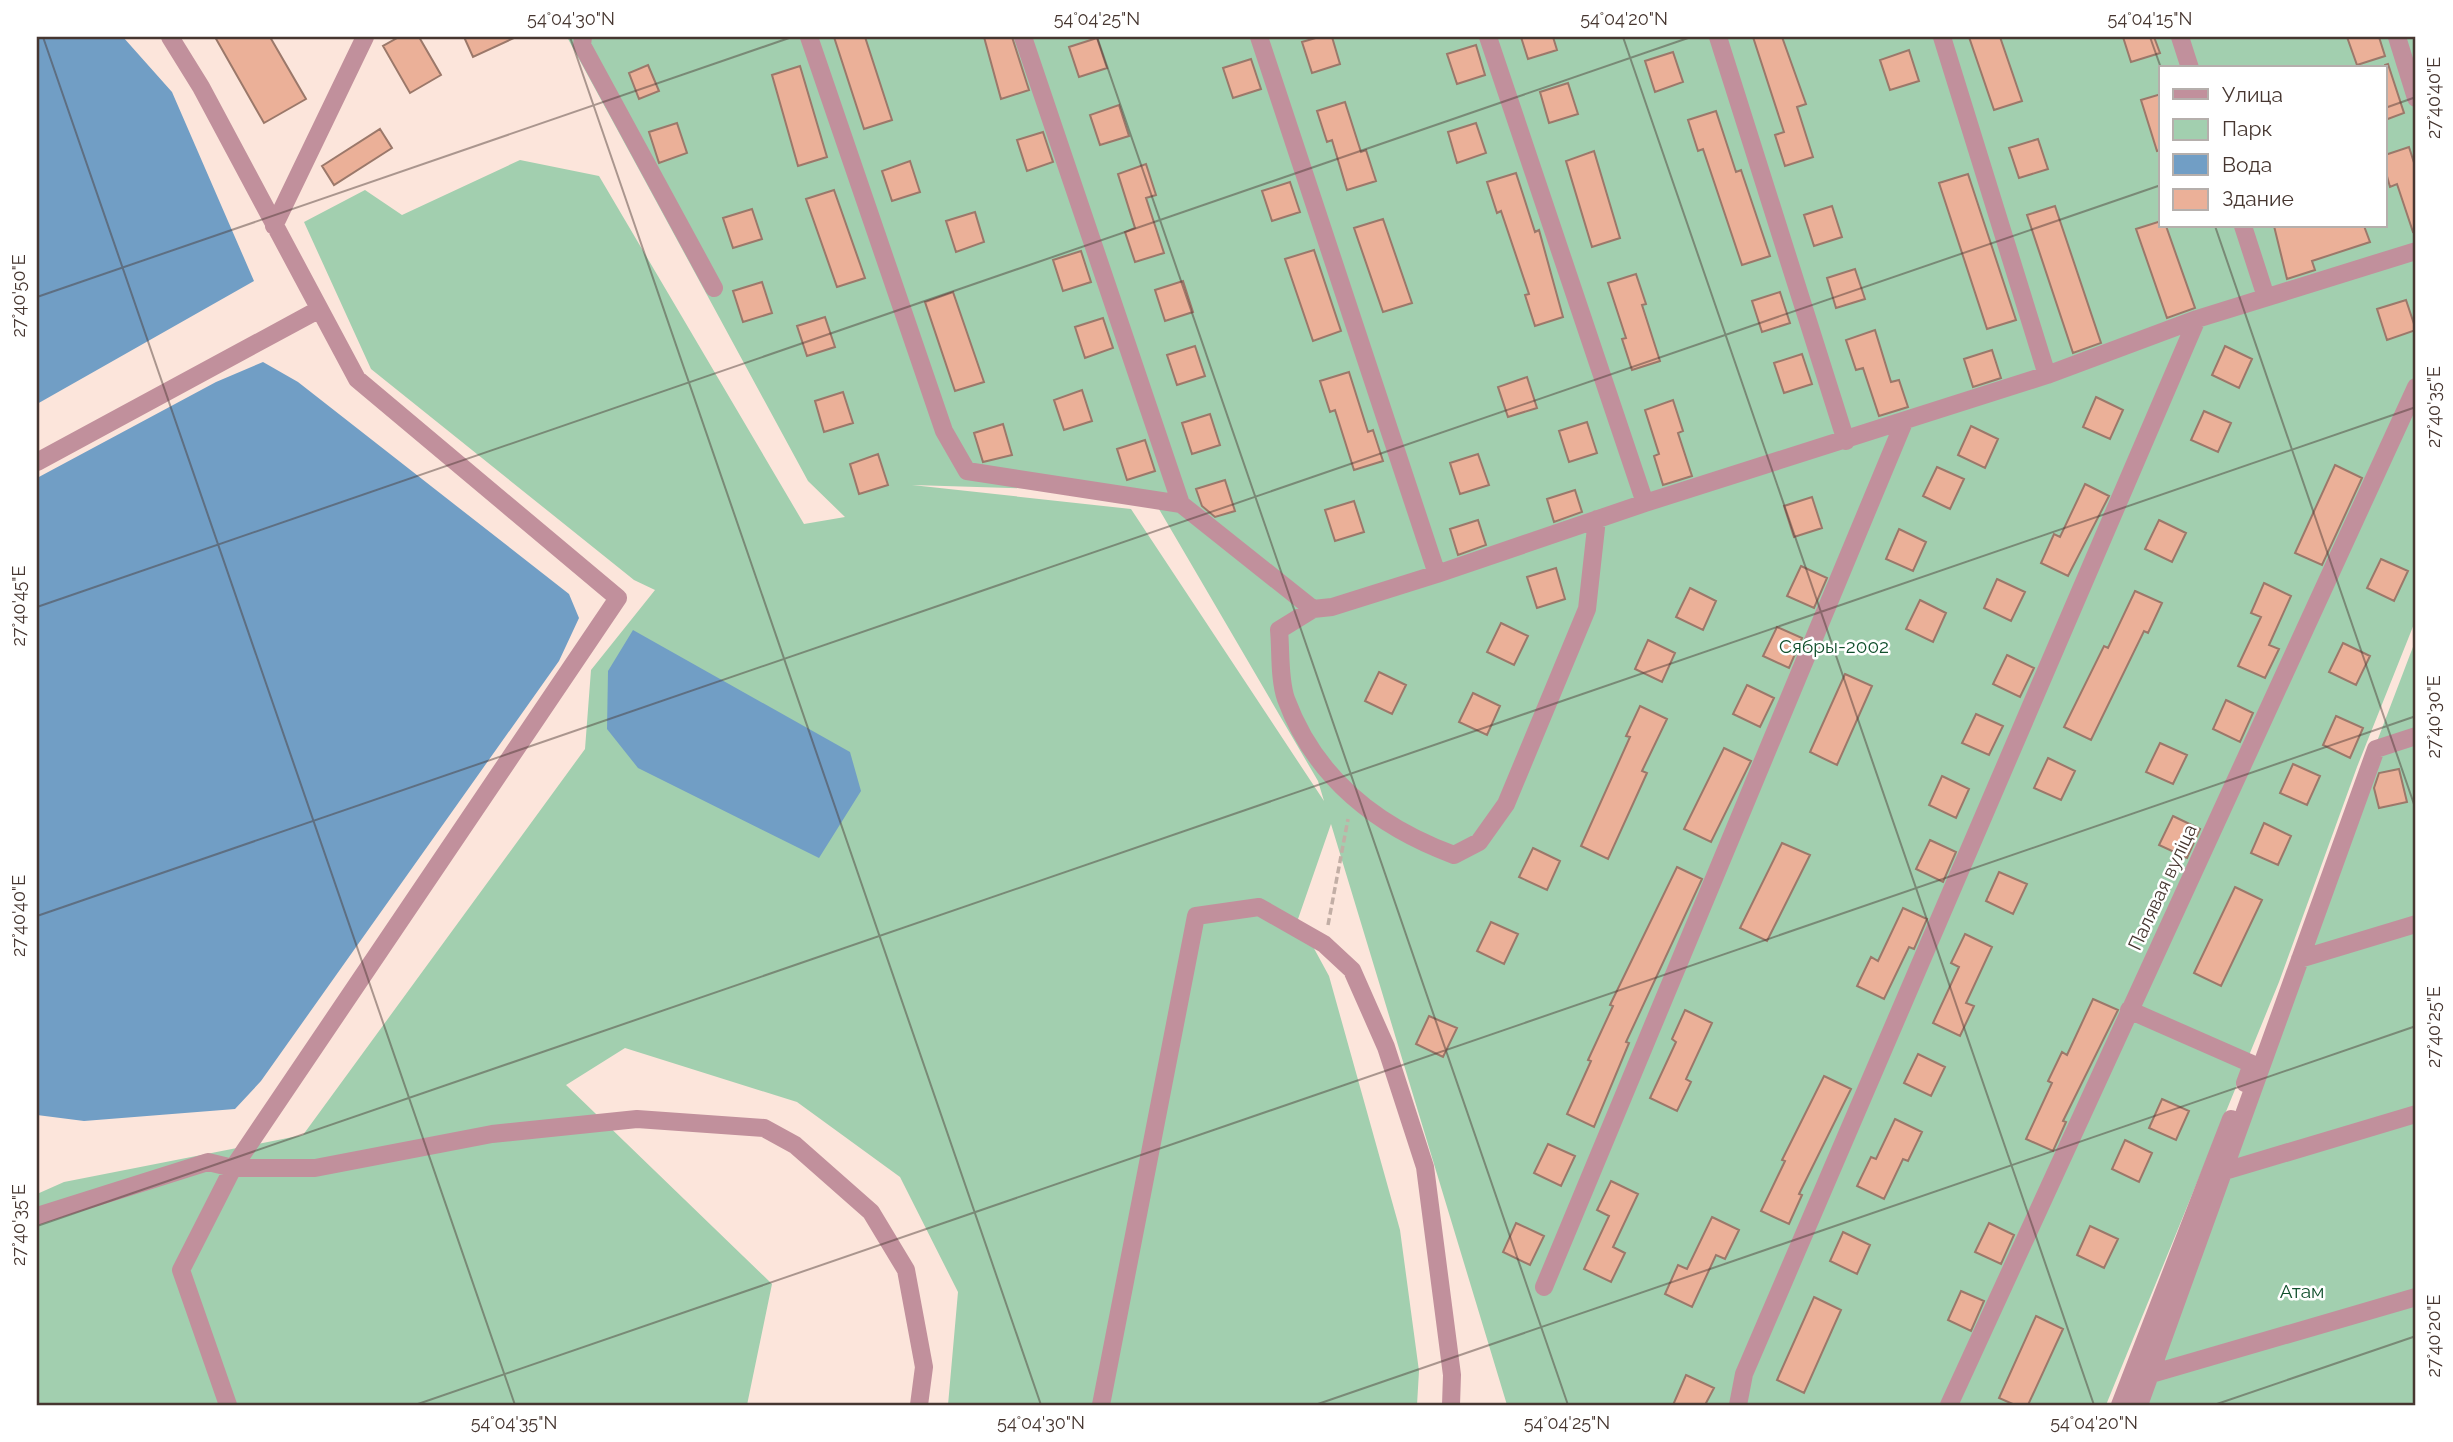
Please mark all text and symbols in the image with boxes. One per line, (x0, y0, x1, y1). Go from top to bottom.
text: 54°04'30"N (527, 8, 615, 29)
text: 54°04'25"N (1054, 8, 1140, 29)
text: 54°04'20"N (1580, 8, 1668, 29)
text: 54°04'15"N (2108, 8, 2192, 29)
text: 27°40'40"E (2423, 57, 2444, 139)
legend (2159, 66, 2386, 228)
text: Улица (2222, 82, 2283, 107)
text: Парк (2222, 116, 2272, 141)
text: Вода (2222, 152, 2272, 177)
text: Здание (2222, 186, 2294, 211)
text: 27°40'50"E (8, 254, 29, 338)
text: 27°40'35"E (2423, 366, 2444, 448)
text: 27°40'45"E (8, 565, 29, 647)
park label: Сябры-2002 (1779, 635, 1889, 657)
text: 27°40'30"E (2423, 675, 2444, 759)
street label: Палявая вуліца (2123, 820, 2201, 954)
text: 27°40'40"E (8, 875, 29, 957)
text: 27°40'25"E (2423, 986, 2444, 1068)
text: 27°40'35"E (8, 1184, 29, 1266)
park label: Атам (2280, 1280, 2324, 1302)
text: 27°40'20"E (2423, 1294, 2444, 1378)
text: 54°04'35"N (471, 1412, 557, 1433)
text: 54°04'30"N (997, 1412, 1085, 1433)
text: 54°04'25"N (1524, 1412, 1610, 1433)
text: 54°04'20"N (2050, 1412, 2138, 1433)

